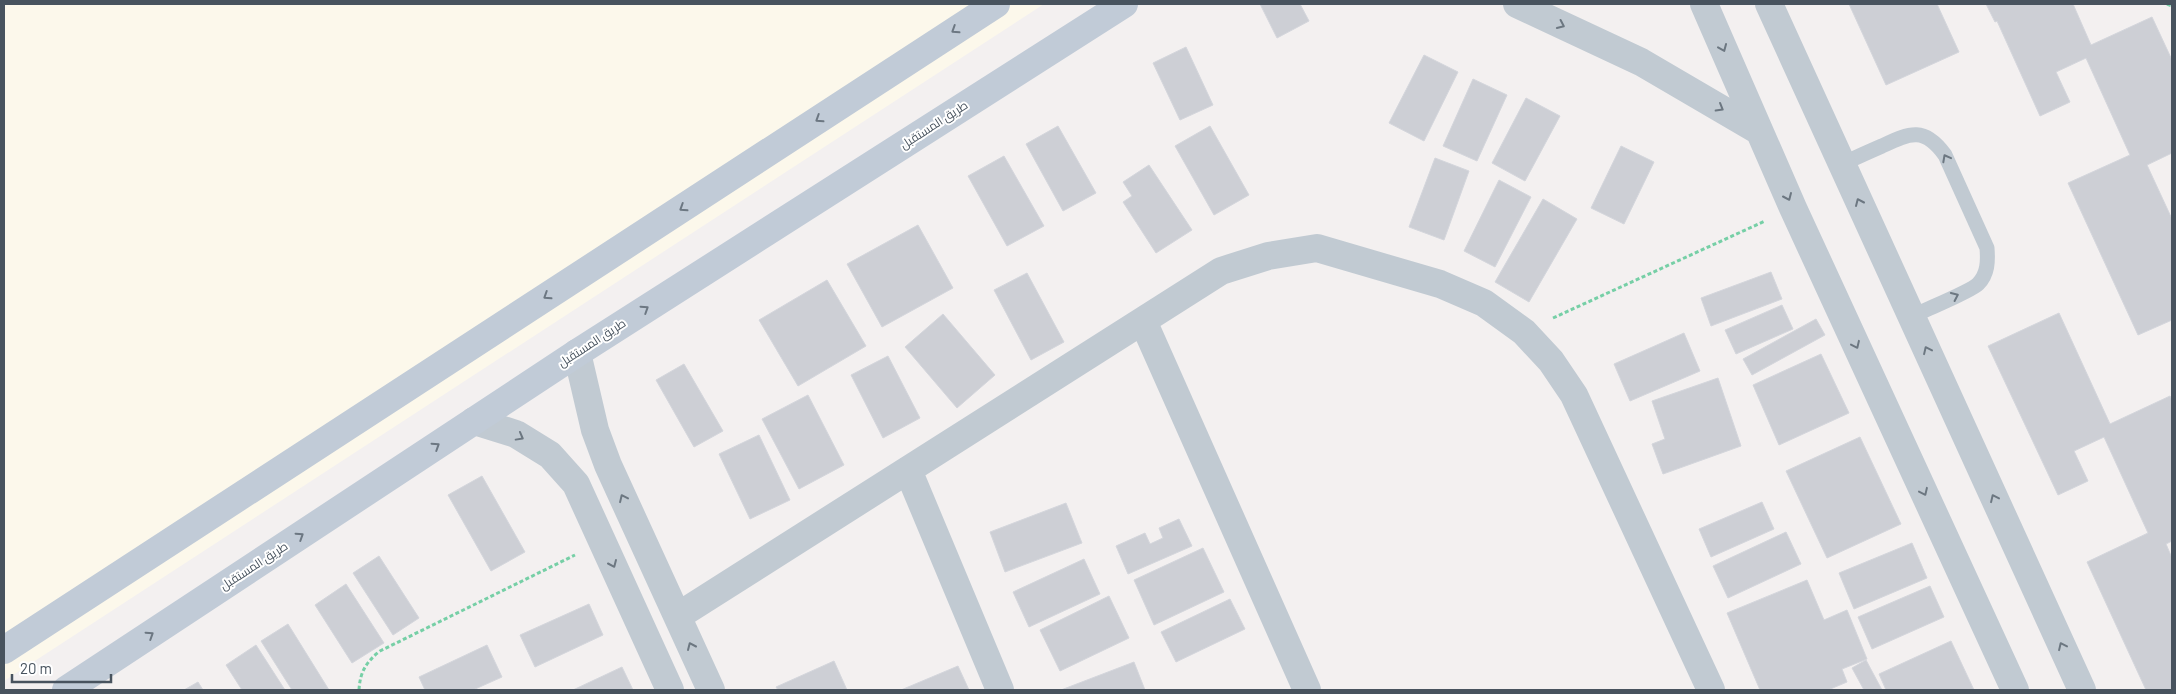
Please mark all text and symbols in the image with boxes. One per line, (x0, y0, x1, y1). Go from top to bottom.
one-way arrow (1556, 18, 1565, 29)
one-way arrow (952, 24, 961, 34)
one-way arrow (1717, 43, 1728, 52)
street label: طريق المستقبل (897, 97, 971, 152)
one-way arrow (1715, 102, 1724, 112)
one-way arrow (815, 113, 825, 122)
one-way arrow (1942, 155, 1952, 164)
one-way arrow (1782, 192, 1793, 201)
one-way arrow (1855, 198, 1866, 207)
one-way arrow (679, 202, 689, 211)
one-way arrow (543, 290, 552, 300)
one-way arrow (1950, 291, 1959, 302)
one-way arrow (640, 306, 649, 315)
street label: طريق المستقبل (555, 315, 629, 370)
one-way arrow (1850, 340, 1861, 349)
one-way arrow (1922, 346, 1933, 355)
one-way arrow (515, 431, 524, 441)
one-way arrow (430, 443, 440, 452)
one-way arrow (1918, 487, 1928, 496)
one-way arrow (619, 494, 630, 503)
one-way arrow (1990, 494, 2001, 503)
one-way arrow (295, 532, 304, 542)
street label: طريق المستقبل (217, 538, 291, 593)
one-way arrow (606, 559, 617, 568)
one-way arrow (145, 631, 154, 641)
one-way arrow (687, 642, 697, 651)
one-way arrow (2057, 642, 2068, 651)
scale bar (12, 652, 111, 684)
text: 20 m (20, 659, 52, 677)

